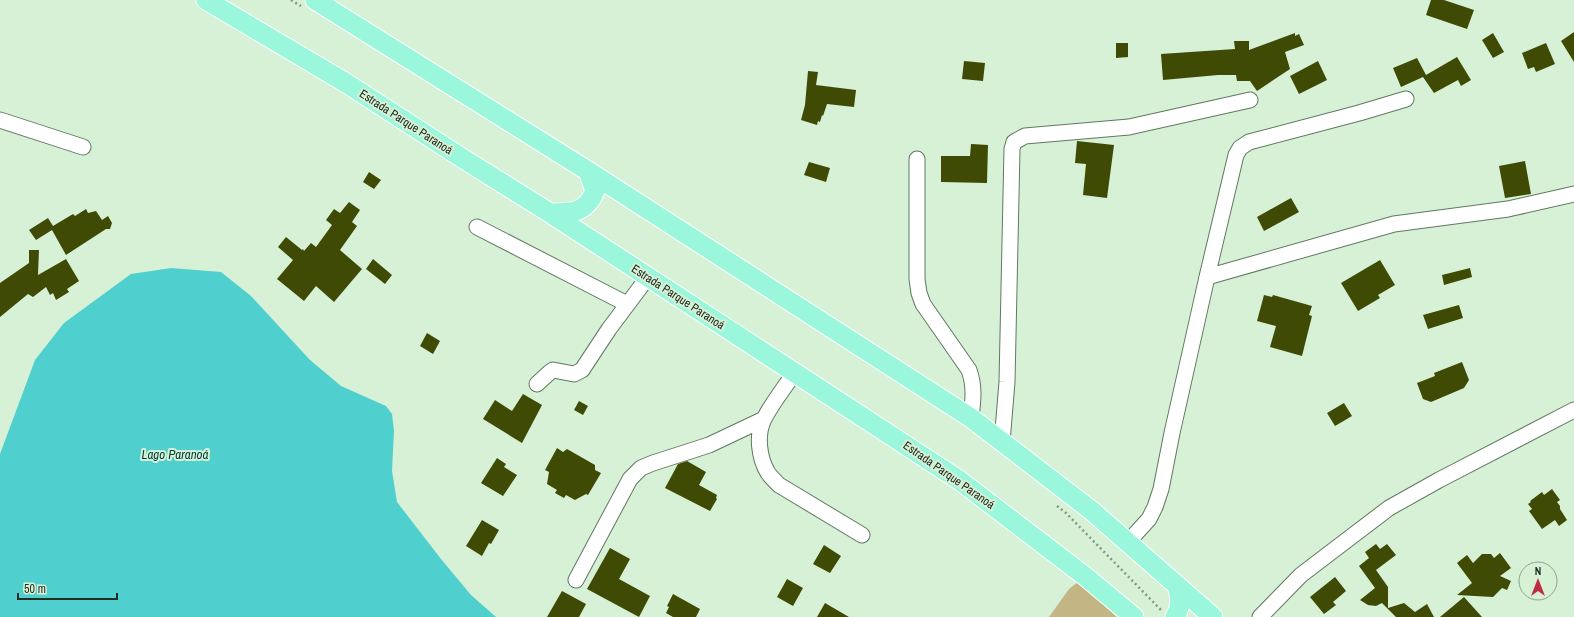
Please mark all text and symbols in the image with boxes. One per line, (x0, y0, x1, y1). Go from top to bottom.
street label: Estrada Parque Paranoá (356, 86, 456, 158)
street label: Estrada Parque Paranoá (628, 261, 728, 333)
street label: Estrada Parque Paranoá (900, 437, 998, 513)
water label: Lago Paranoá (142, 446, 209, 463)
north arrow (1518, 561, 1558, 601)
text: N (1535, 564, 1541, 578)
scale bar (18, 575, 117, 601)
text: 50 m (24, 581, 46, 597)

